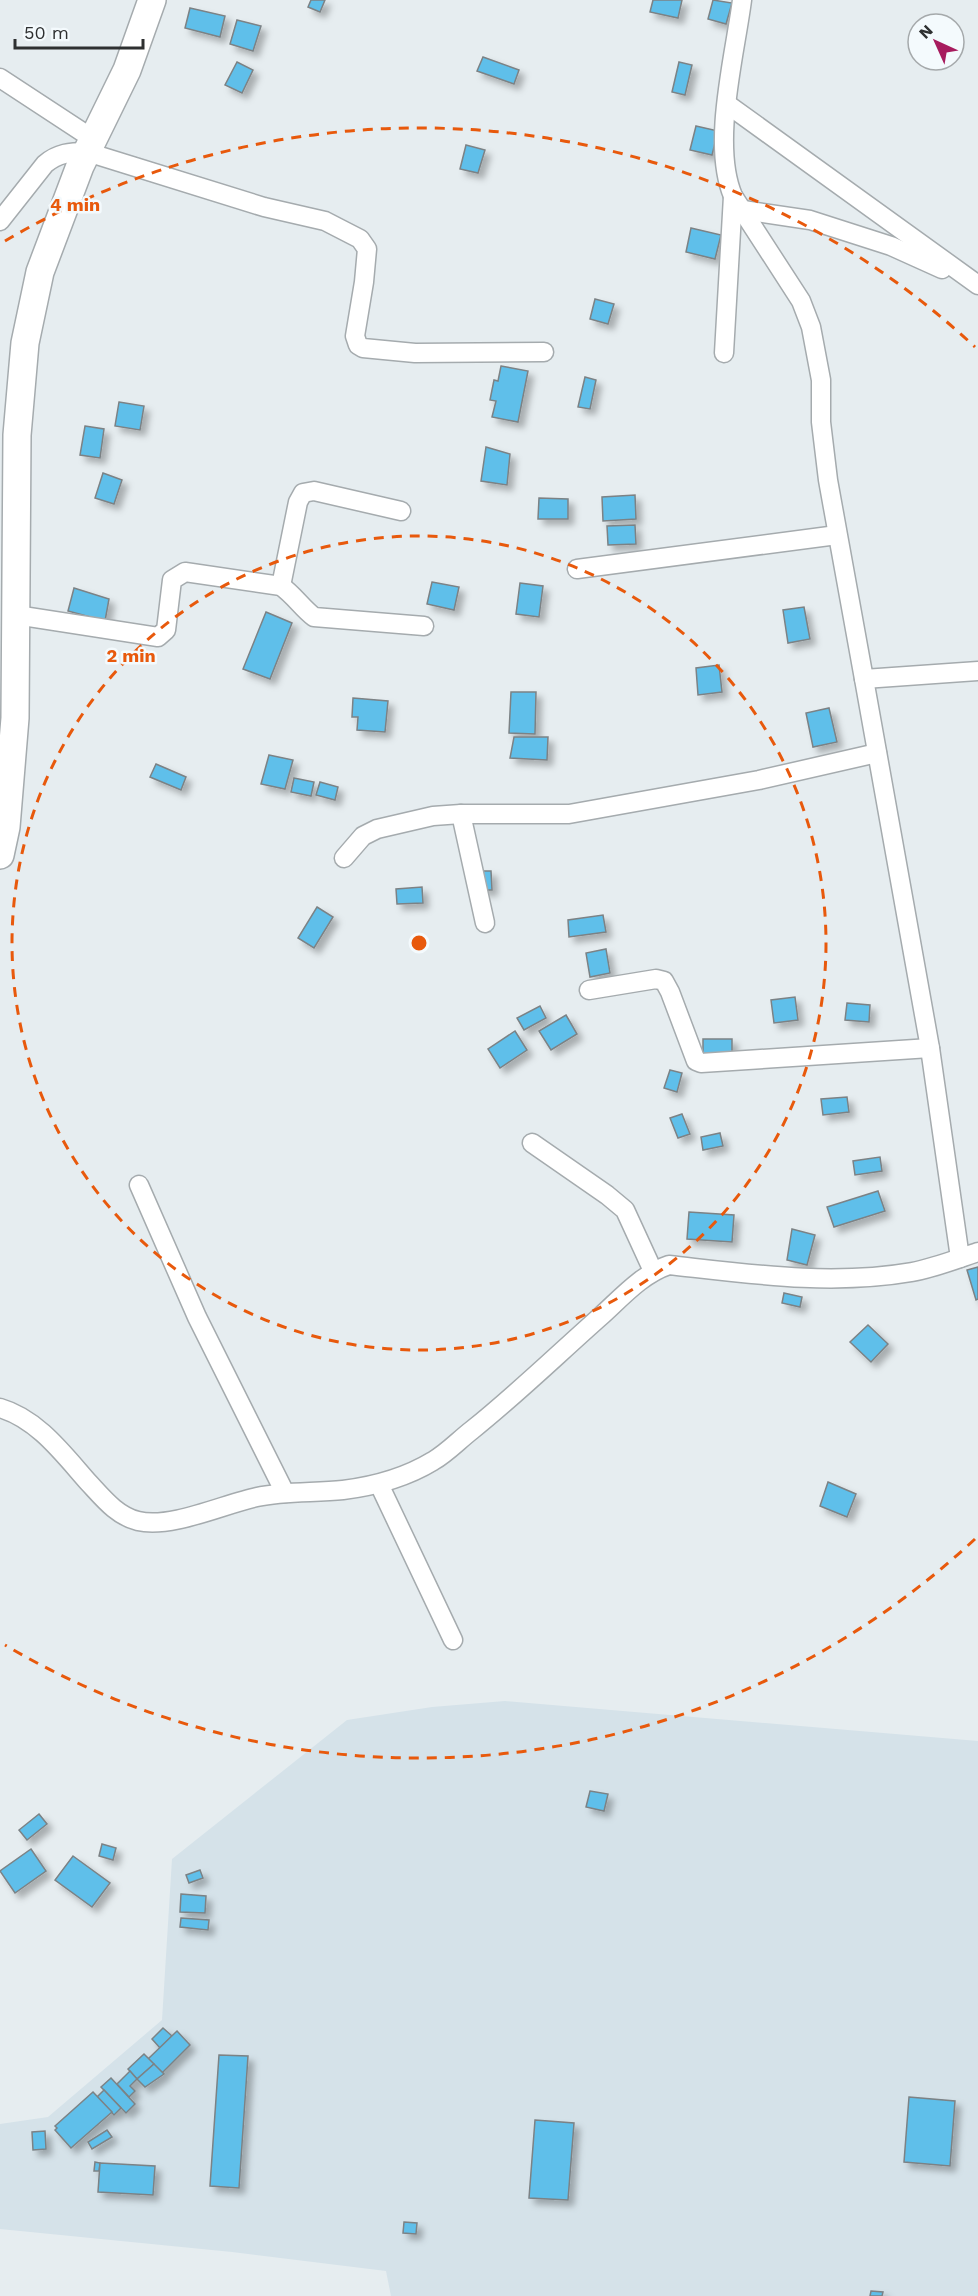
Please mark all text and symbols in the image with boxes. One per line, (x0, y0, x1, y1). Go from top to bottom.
scale bar (15, 12, 142, 50)
north arrow (906, 12, 966, 72)
text: N (915, 21, 937, 43)
text: 50 m (24, 22, 69, 43)
text: 4 min (50, 194, 100, 215)
text: 2 min (106, 645, 156, 666)
centre of rings (409, 933, 429, 953)

